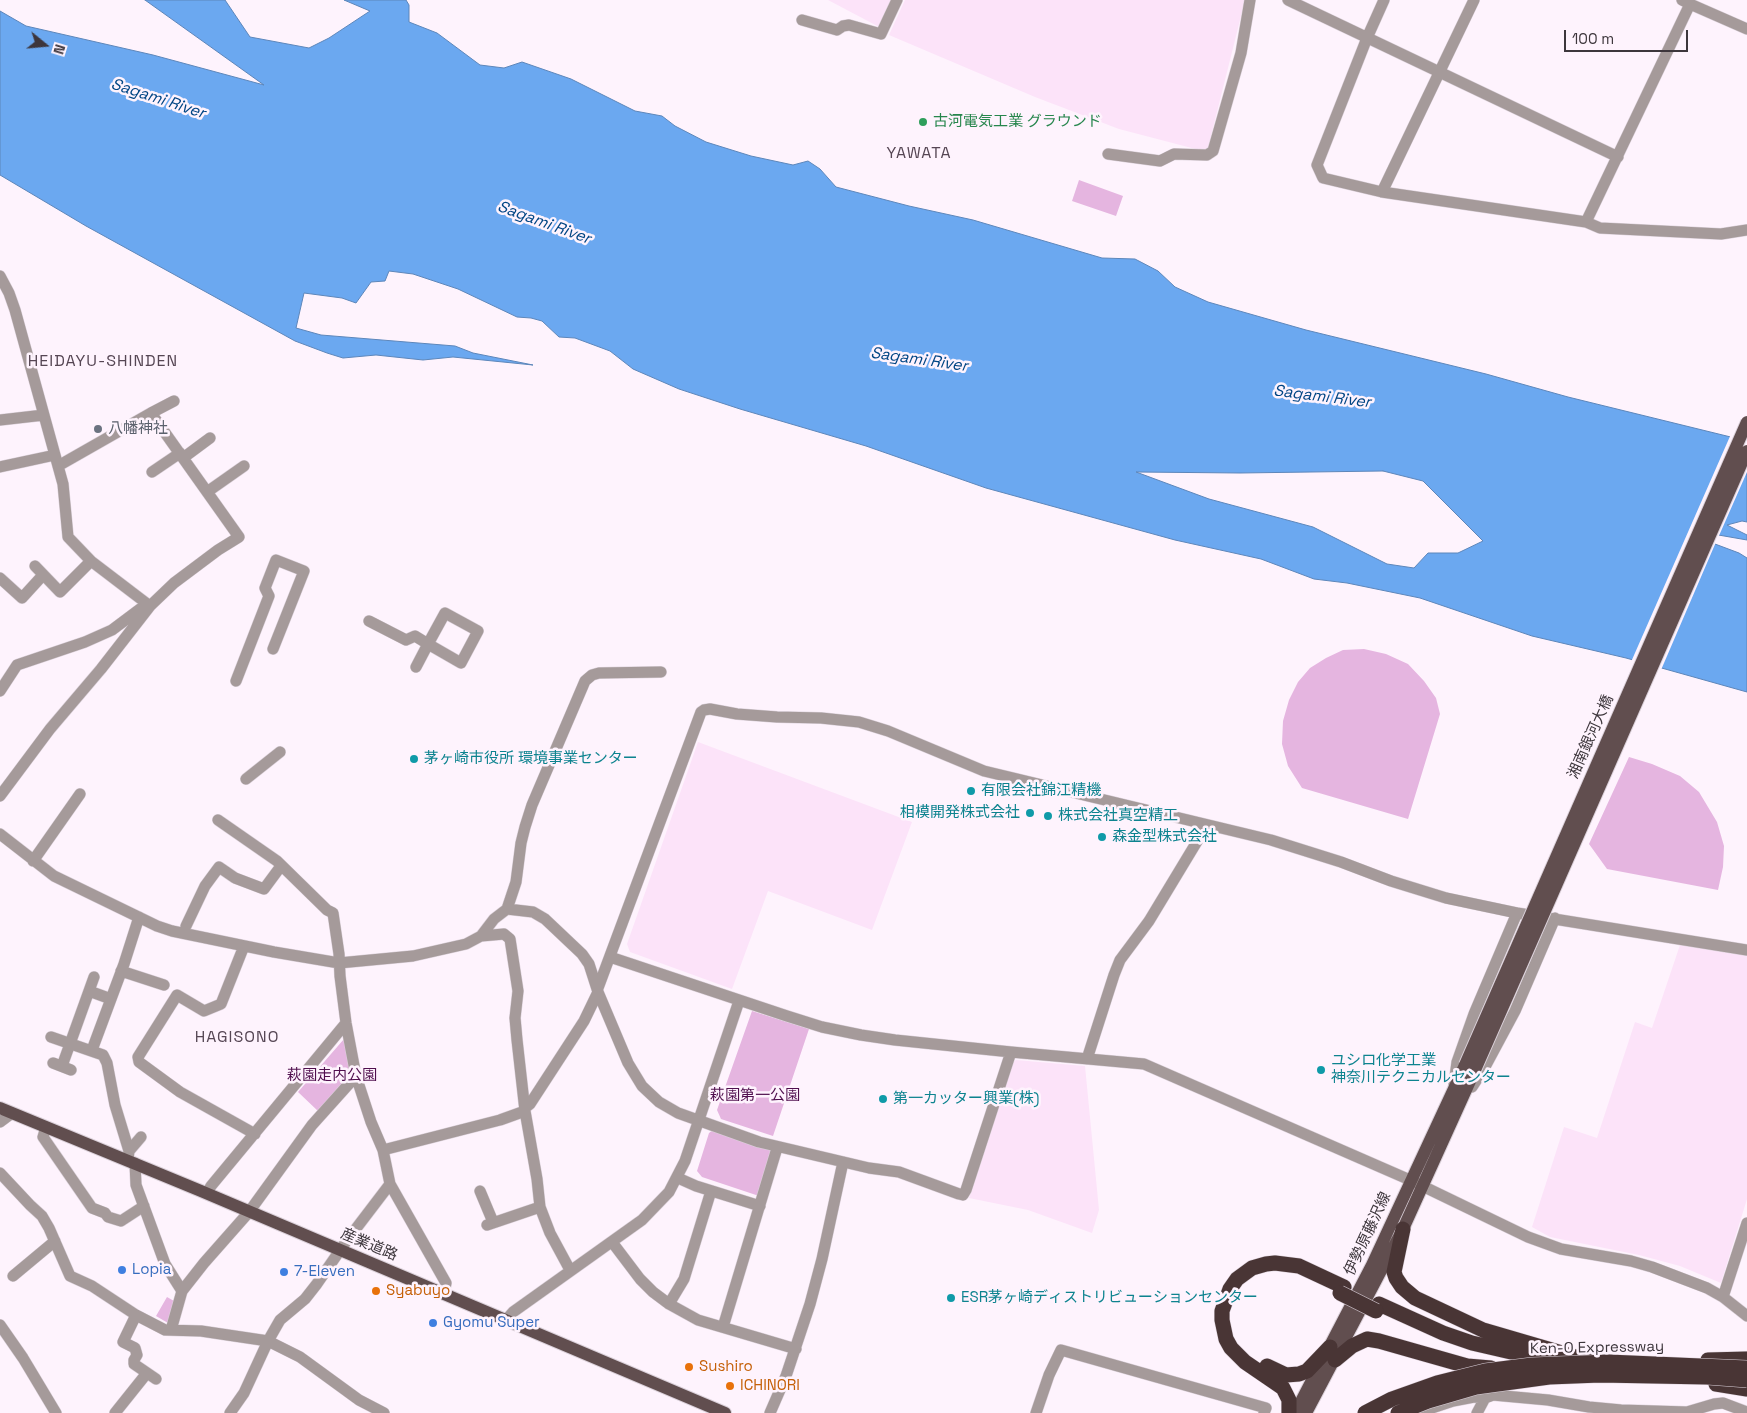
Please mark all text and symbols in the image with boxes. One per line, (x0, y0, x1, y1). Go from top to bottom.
north arrow (20, 20, 70, 70)
scale bar (1567, 20, 1691, 52)
text: 100 m (1572, 29, 1614, 48)
text: N (49, 42, 69, 56)
water label: Sagami River (108, 75, 208, 123)
place label: 古河電気工業 グラウンド (933, 113, 1102, 131)
marker: 古河電気工業 グラウンド (917, 116, 929, 128)
district label: YAWATA (886, 144, 952, 164)
water label: Sagami River (495, 197, 593, 249)
water label: Sagami River (869, 344, 969, 376)
district label: HEIDAYU-SHINDEN (26, 352, 180, 372)
water label: Sagami River (1272, 382, 1372, 412)
place label: 八幡神社 (108, 420, 168, 438)
marker: 八幡神社 (92, 423, 104, 435)
street label: 湘南銀河大橋 (1564, 692, 1618, 782)
place label: 茅ヶ崎市役所 環境事業センター (424, 750, 638, 768)
marker: 茅ヶ崎市役所 環境事業センター (408, 753, 420, 765)
place label: 有限会社錦江精機 (981, 782, 1101, 800)
marker: 有限会社錦江精機 (965, 785, 977, 797)
place label: 相模開発株式会社 (900, 804, 1020, 822)
marker: 相模開発株式会社 (1024, 807, 1036, 819)
place label: 株式会社真空精工 (1058, 807, 1178, 825)
marker: 株式会社真空精工 (1042, 810, 1054, 822)
place label: 森金型株式会社 (1112, 828, 1217, 846)
marker: 森金型株式会社 (1096, 831, 1108, 843)
district label: HAGISONO (194, 1028, 280, 1048)
place label: ユシロ化学工業 神奈川テクニカルセンター (1331, 1052, 1511, 1087)
marker: ユシロ化学工業 神奈川テクニカルセンター (1315, 1064, 1327, 1076)
park label: 萩園走内公園 (287, 1067, 377, 1085)
park label: 萩園第一公園 (710, 1087, 800, 1105)
place label: 第一カッター興業(株) (893, 1090, 1039, 1108)
marker: 第一カッター興業(株) (877, 1093, 889, 1105)
street label: 伊勢原藤沢線 (1341, 1189, 1395, 1279)
street label: 産業道路 (338, 1225, 400, 1265)
place label: Lopia (132, 1261, 171, 1279)
place label: 7-Eleven (294, 1263, 355, 1281)
marker: Lopia (116, 1264, 128, 1276)
marker: 7-Eleven (278, 1266, 290, 1278)
place label: Syabuyo (386, 1282, 450, 1300)
marker: Syabuyo (370, 1285, 382, 1297)
place label: ESR茅ヶ崎ディストリビューションセンター (961, 1289, 1258, 1307)
marker: ESR茅ヶ崎ディストリビューションセンター (945, 1292, 957, 1304)
place label: Gyomu Super (443, 1314, 540, 1332)
marker: Gyomu Super (427, 1317, 439, 1329)
street label: Ken-O Expressway (1530, 1338, 1664, 1358)
place label: Sushiro (699, 1358, 753, 1376)
marker: Sushiro (683, 1361, 695, 1373)
place label: ICHINORI (740, 1377, 800, 1395)
marker: ICHINORI (724, 1380, 736, 1392)

